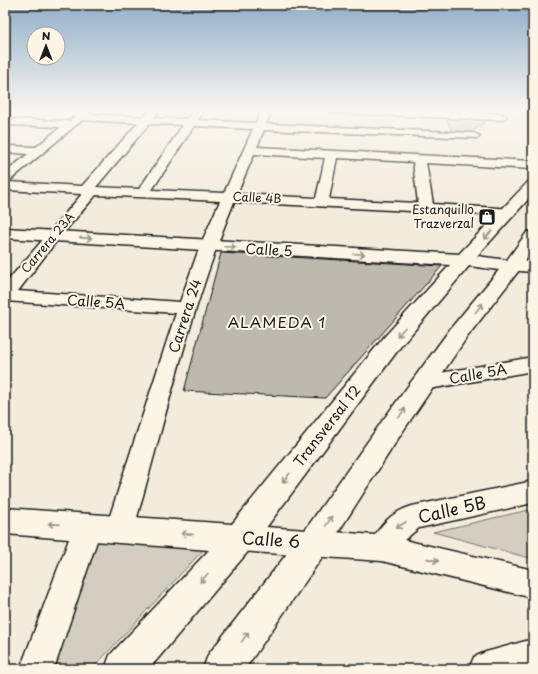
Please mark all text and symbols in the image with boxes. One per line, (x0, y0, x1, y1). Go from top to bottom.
north arrow (26, 26, 66, 66)
text: N (42, 27, 51, 44)
street label: Calle 4B (232, 187, 282, 207)
place label: Estanquillo Trazverzal (412, 200, 474, 232)
shop icon: Estanquillo Trazverzal (477, 207, 497, 227)
street label: Carrera 23A (16, 208, 78, 277)
one-way arrow (483, 230, 492, 240)
one-way arrow (79, 235, 92, 242)
street label: Calle 5 (245, 238, 293, 261)
one-way arrow (223, 244, 236, 251)
one-way arrow (352, 251, 365, 258)
street label: Carrera 24 (163, 276, 206, 356)
street label: Calle 5A (66, 289, 126, 314)
one-way arrow (474, 303, 483, 314)
district label: ALAMEDA 1 (228, 310, 326, 333)
one-way arrow (397, 326, 406, 337)
street label: Calle 5A (447, 358, 509, 389)
street label: Transversal 12 (288, 380, 365, 471)
one-way arrow (398, 408, 406, 419)
one-way arrow (282, 472, 290, 483)
street label: Calle 5B (415, 489, 488, 529)
one-way arrow (325, 515, 333, 526)
one-way arrow (48, 521, 61, 528)
one-way arrow (395, 522, 407, 530)
street label: Calle 6 (241, 524, 301, 554)
one-way arrow (181, 530, 194, 537)
one-way arrow (426, 557, 439, 564)
one-way arrow (200, 573, 209, 583)
one-way arrow (241, 632, 249, 643)

